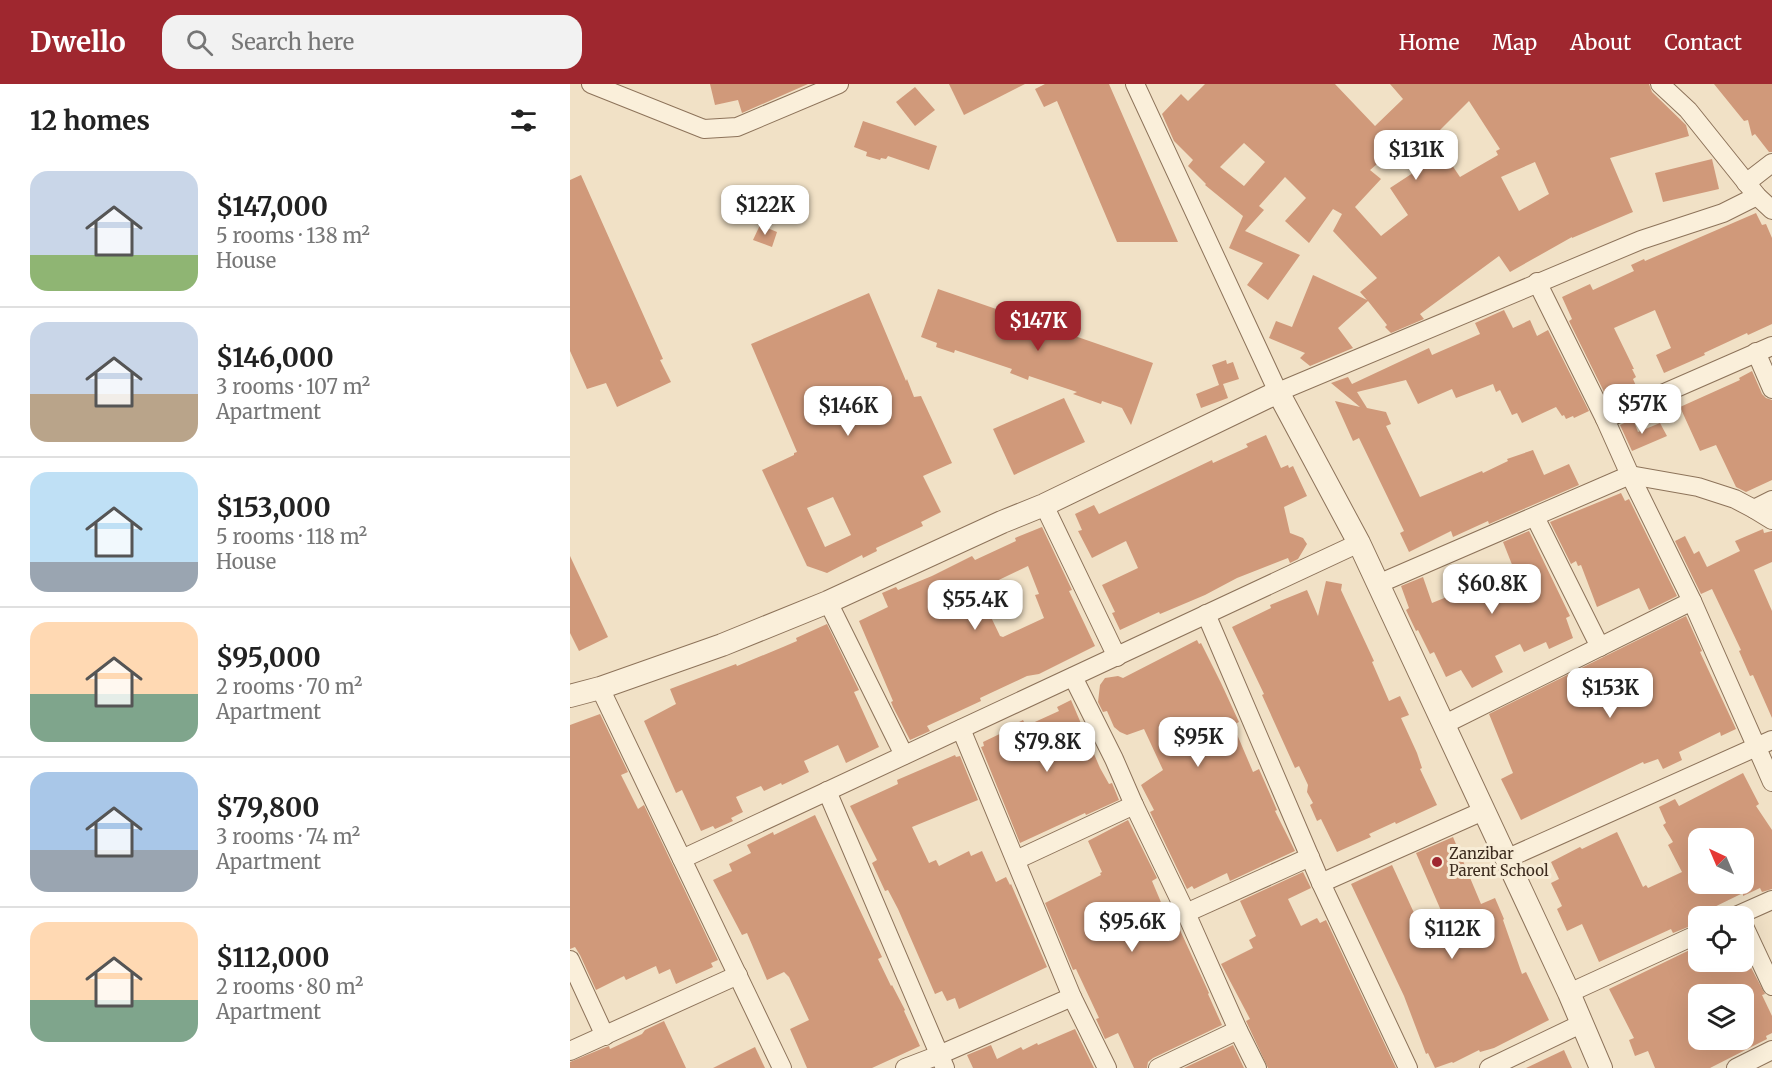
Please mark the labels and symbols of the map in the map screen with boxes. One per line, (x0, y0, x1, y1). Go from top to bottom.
pin: $131K (1374, 130, 1458, 181)
pin: $122K (723, 185, 807, 236)
pin: $147K (996, 301, 1080, 352)
pin: $57K (1606, 384, 1678, 435)
pin: $146K (806, 386, 890, 437)
pin: $60.8K (1443, 564, 1541, 615)
pin: $55.4K (926, 580, 1024, 631)
pin: $153K (1568, 668, 1652, 719)
pin: $95K (1162, 717, 1234, 768)
pin: $79.8K (998, 722, 1096, 773)
north arrow (1688, 828, 1754, 894)
place label: Zanzibar Parent School (1449, 844, 1549, 880)
marker: Zanzibar Parent School (1430, 855, 1444, 869)
pin: $95.6K (1083, 902, 1181, 953)
pin: $112K (1410, 909, 1494, 960)

